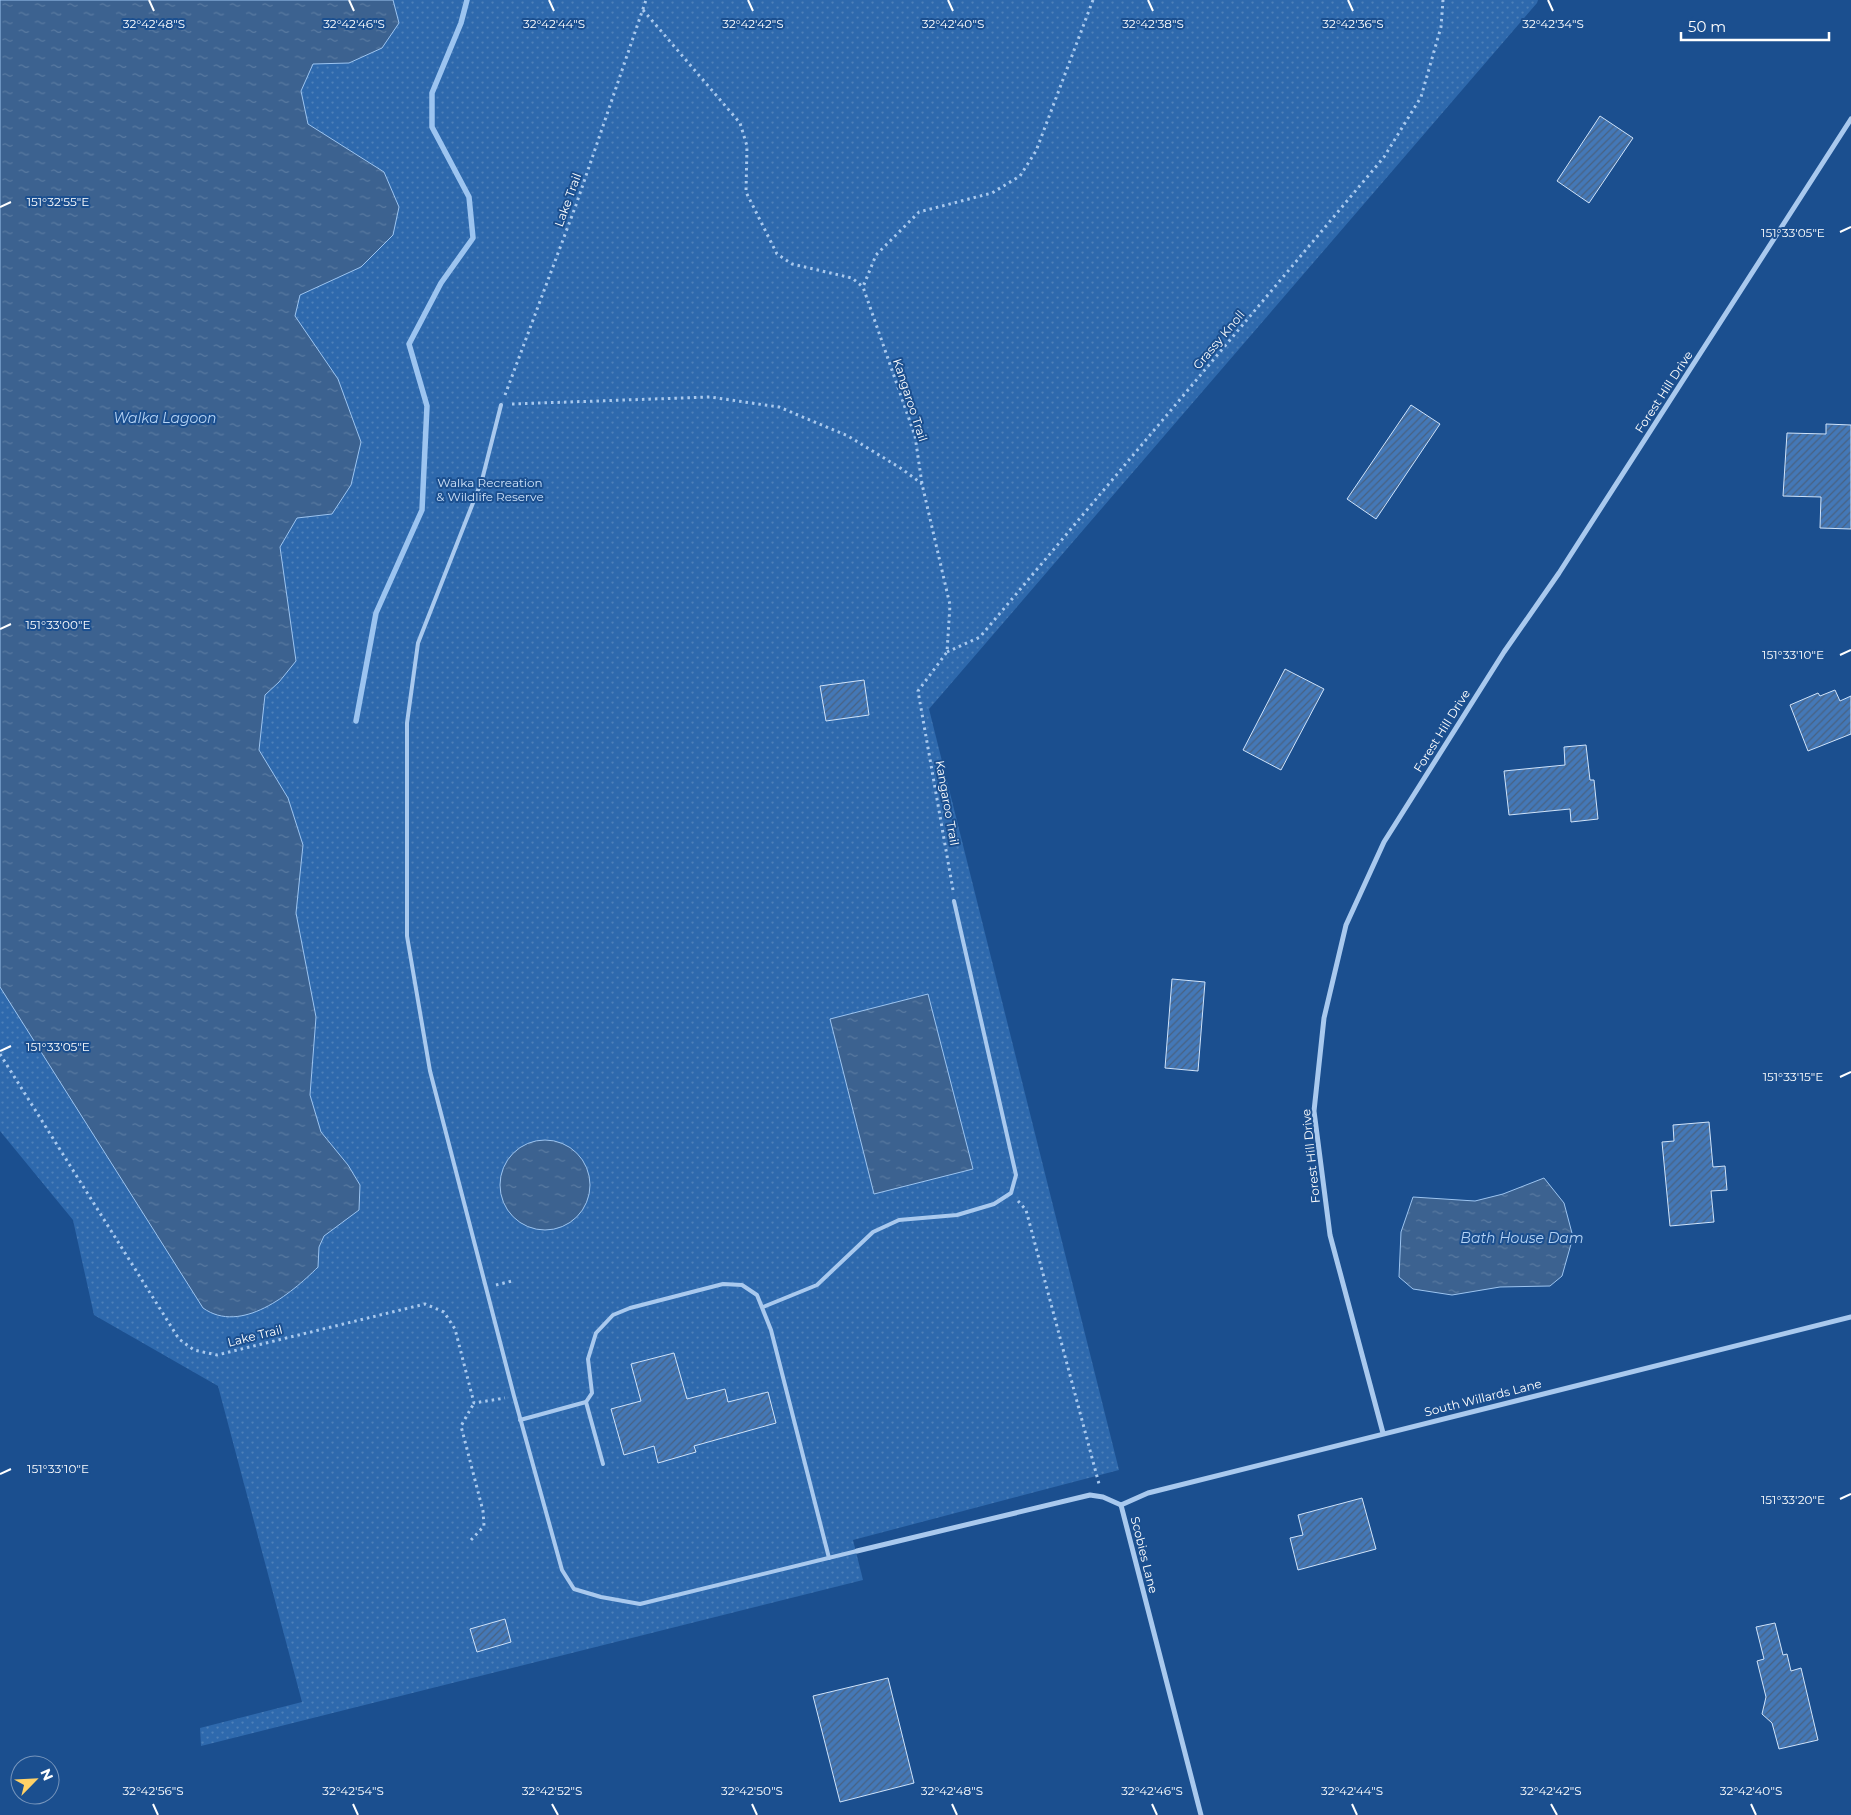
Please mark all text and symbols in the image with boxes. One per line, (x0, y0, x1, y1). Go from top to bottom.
scale bar (1681, 10, 1828, 42)
text: 32°42'48"S (123, 16, 185, 31)
text: 32°42'46"S (323, 16, 385, 31)
text: 32°42'44"S (523, 16, 585, 31)
text: 32°42'42"S (722, 16, 784, 31)
text: 32°42'40"S (922, 16, 984, 31)
text: 32°42'38"S (1122, 16, 1184, 31)
text: 32°42'36"S (1322, 16, 1384, 31)
text: 32°42'34"S (1522, 16, 1584, 31)
text: 50 m (1688, 17, 1726, 36)
street label: Lake Trail (551, 171, 584, 229)
text: 151°32'55"E (27, 194, 89, 209)
text: 151°33'05"E (1761, 225, 1825, 240)
street label: Grassy Knoll (1190, 307, 1248, 372)
street label: Forest Hill Drive (1632, 348, 1696, 436)
street label: Kangaroo Trail (890, 356, 931, 443)
water label: Walka Lagoon (113, 409, 217, 427)
park label: Walka Recreation & Wildlife Reserve (436, 475, 544, 504)
text: 151°33'00"E (25, 617, 91, 632)
text: 151°33'10"E (1762, 647, 1824, 662)
street label: Forest Hill Drive (1410, 687, 1473, 775)
street label: Kangaroo Trail (933, 759, 962, 847)
text: 151°33'05"E (26, 1039, 90, 1054)
text: 151°33'15"E (1763, 1069, 1823, 1084)
street label: Forest Hill Drive (1298, 1108, 1323, 1204)
water label: Bath House Dam (1460, 1229, 1584, 1247)
street label: Lake Trail (226, 1321, 284, 1350)
street label: South Willards Lane (1423, 1376, 1543, 1419)
text: 151°33'10"E (27, 1461, 89, 1476)
text: 151°33'20"E (1761, 1492, 1825, 1507)
street label: Scobies Lane (1128, 1515, 1161, 1595)
north arrow (10, 1755, 60, 1805)
text: N (36, 1766, 57, 1784)
text: 32°42'56"S (122, 1783, 184, 1798)
text: 32°42'54"S (322, 1783, 384, 1798)
text: 32°42'52"S (522, 1783, 582, 1798)
text: 32°42'50"S (721, 1783, 783, 1798)
text: 32°42'48"S (921, 1783, 983, 1798)
text: 32°42'46"S (1121, 1783, 1183, 1798)
text: 32°42'44"S (1321, 1783, 1383, 1798)
text: 32°42'42"S (1520, 1783, 1582, 1798)
text: 32°42'40"S (1720, 1783, 1782, 1798)

